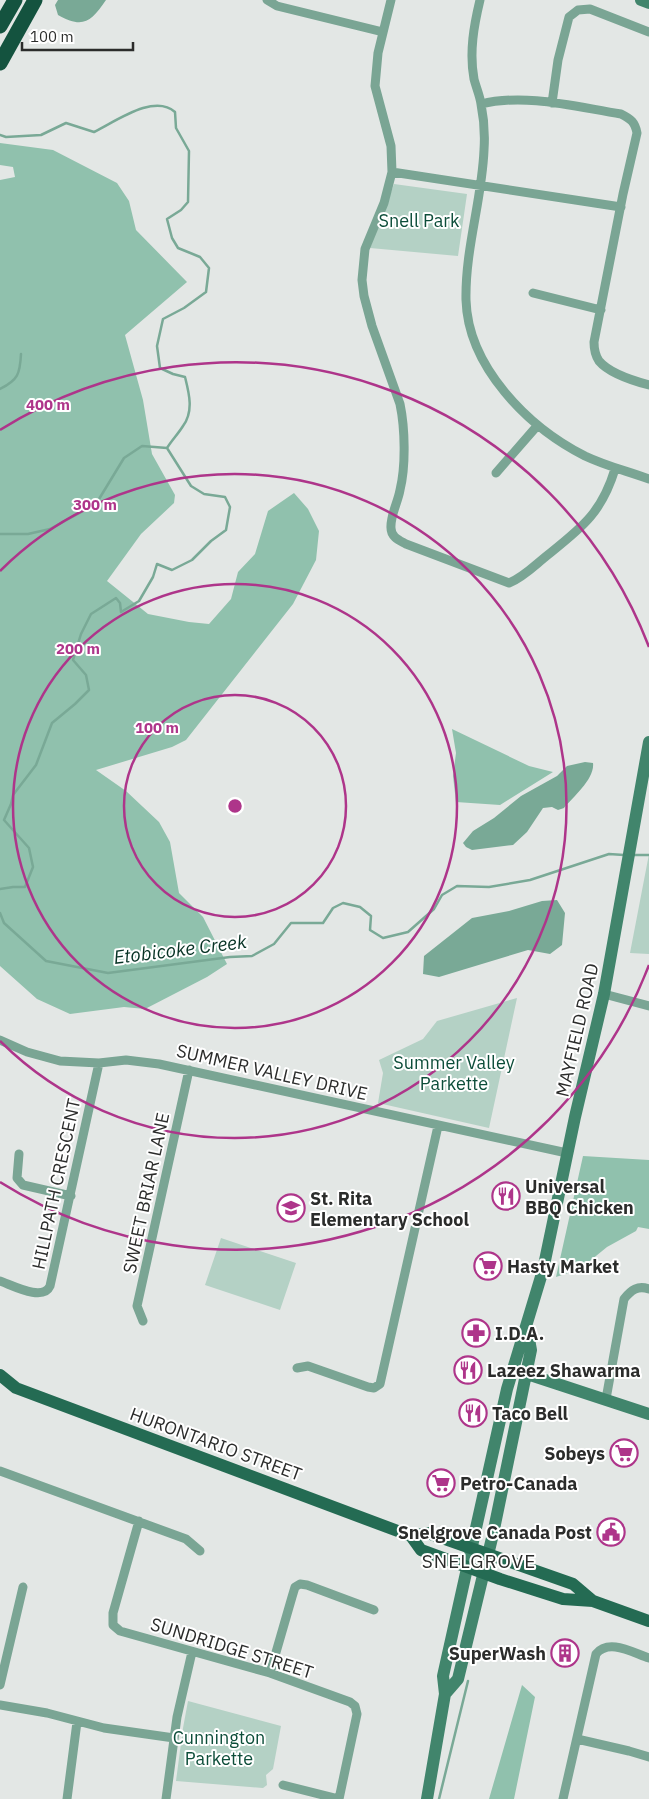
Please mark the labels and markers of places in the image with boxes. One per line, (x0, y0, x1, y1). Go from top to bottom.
centre of rings (226, 797, 244, 815)
place label: Universal BBQ Chicken (525, 1175, 634, 1219)
restaurant icon: Universal BBQ Chicken (491, 1181, 521, 1211)
place label: St. Rita Elementary School (310, 1187, 469, 1231)
school or university icon: St. Rita Elementary School (276, 1193, 306, 1223)
supermarket icon: Hasty Market (473, 1251, 503, 1281)
place label: Hasty Market (507, 1255, 619, 1278)
pharmacy icon: I.D.A. (461, 1318, 491, 1348)
place label: I.D.A. (495, 1322, 544, 1345)
restaurant icon: Lazeez Shawarma (453, 1355, 483, 1385)
place label: Lazeez Shawarma (487, 1359, 641, 1382)
restaurant icon: Taco Bell (458, 1398, 488, 1428)
place label: Taco Bell (492, 1402, 569, 1425)
supermarket icon: Sobeys (609, 1438, 639, 1468)
place label: Sobeys (544, 1442, 605, 1465)
supermarket icon: Petro-Canada (426, 1468, 456, 1498)
place label: Petro-Canada (460, 1472, 578, 1495)
public building icon: Snelgrove Canada Post (596, 1517, 626, 1547)
place label: Snelgrove Canada Post (398, 1521, 592, 1544)
building icon: SuperWash (550, 1638, 580, 1668)
place label: SuperWash (449, 1642, 546, 1665)

